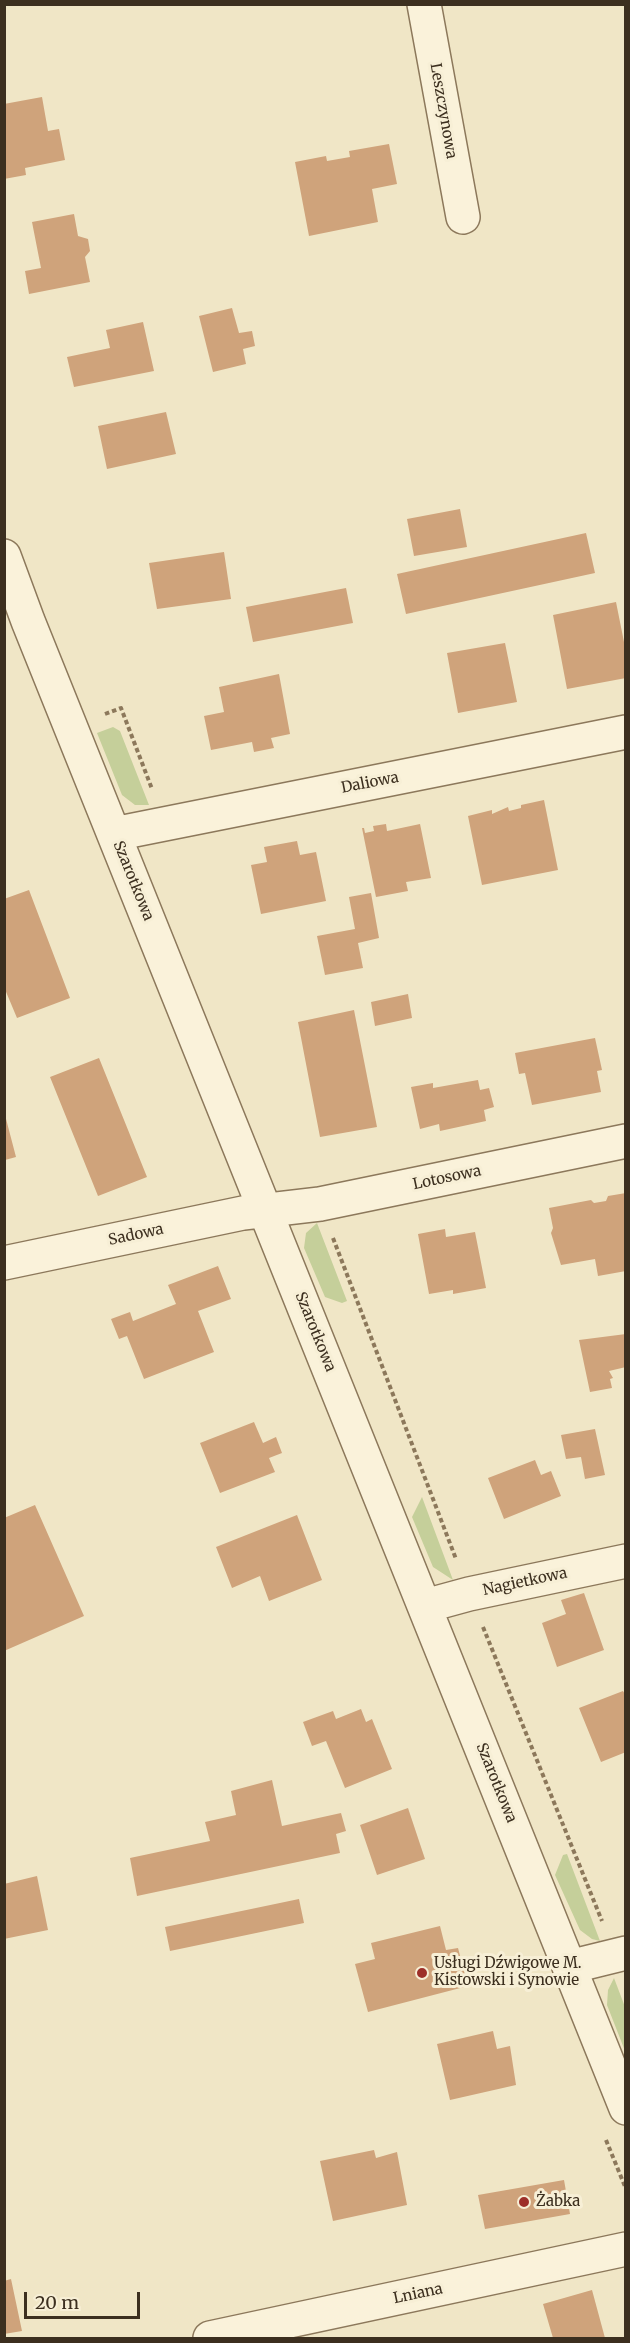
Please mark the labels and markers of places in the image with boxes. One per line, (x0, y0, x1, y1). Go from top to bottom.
place label: Usługi Dźwigowe M. Kistowski i Synowie (434, 1955, 582, 1990)
marker: Usługi Dźwigowe M. Kistowski i Synowie (415, 1966, 429, 1980)
place label: Żabka (536, 2193, 580, 2211)
marker: Żabka (517, 2195, 531, 2209)

